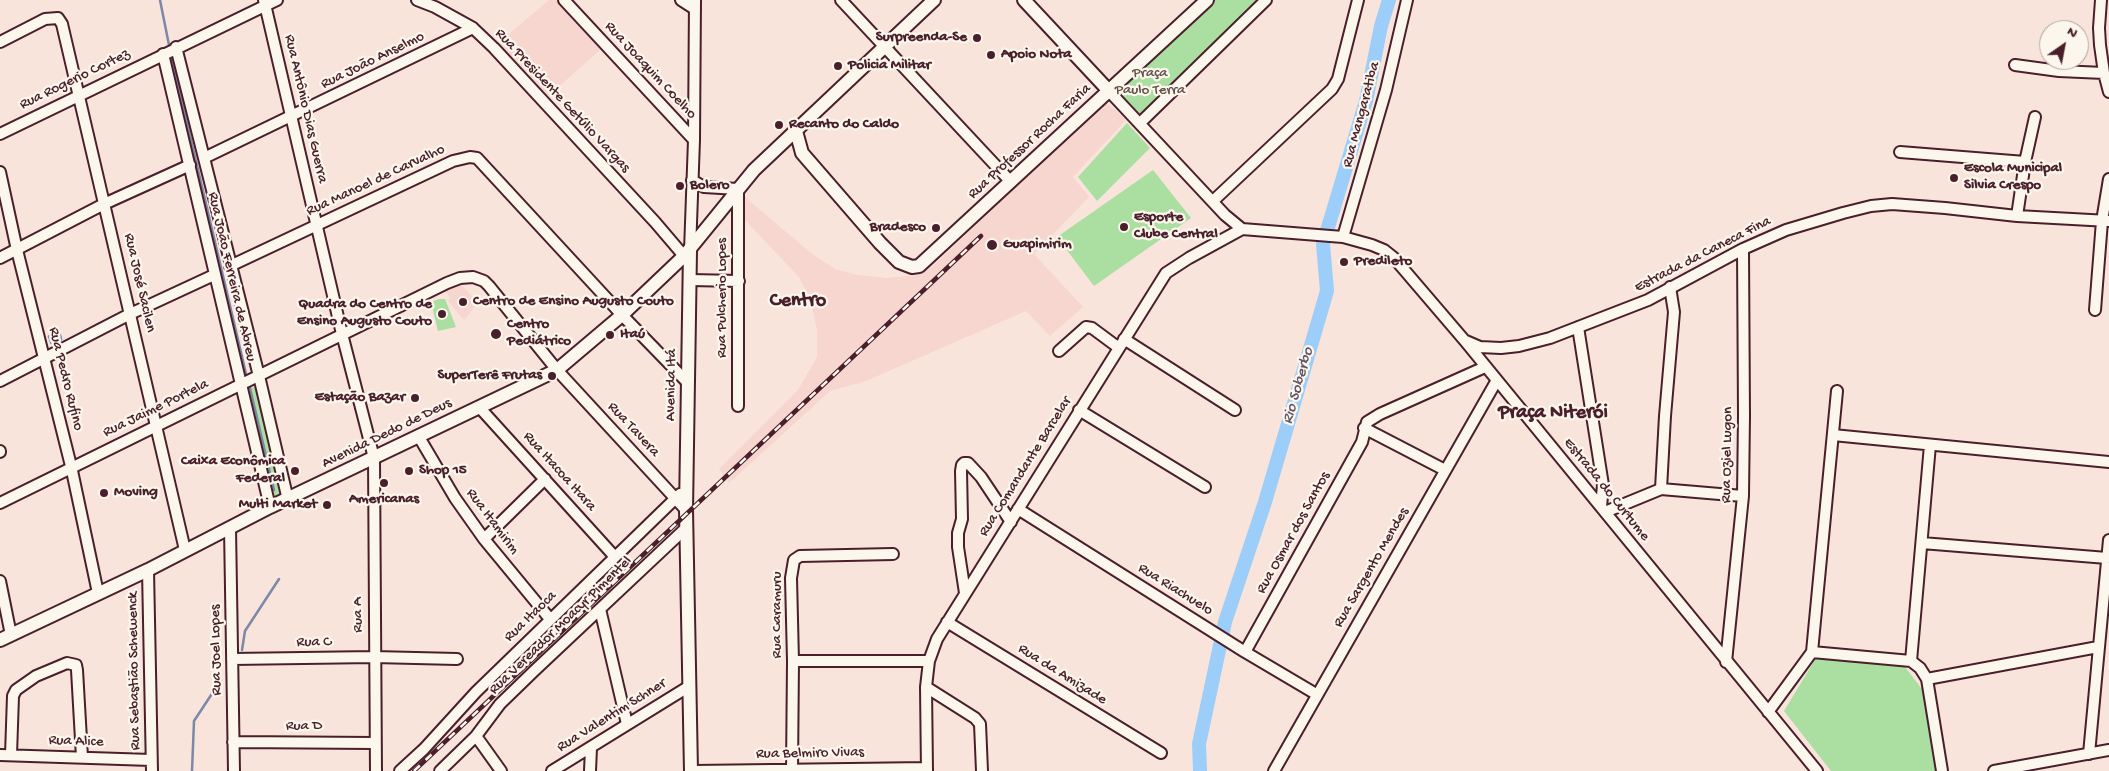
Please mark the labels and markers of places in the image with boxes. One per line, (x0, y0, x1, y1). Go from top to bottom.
place label: Surpreenda-Se (876, 29, 967, 47)
marker: Surpreenda-Se (971, 32, 983, 44)
place label: Apoio Nota (1001, 46, 1072, 64)
marker: Apoio Nota (985, 49, 997, 61)
place label: Policia Militar (848, 57, 931, 75)
marker: Policia Militar (832, 60, 844, 72)
place label: Recanto do Caldo (789, 116, 899, 134)
marker: Recanto do Caldo (773, 119, 785, 131)
place label: Escola Municipal Silvia Crespo (1964, 160, 2062, 195)
marker: Escola Municipal Silvia Crespo (1948, 172, 1960, 184)
place label: Bolero (690, 177, 730, 195)
marker: Bolero (674, 180, 686, 192)
place label: Esporte Clube Central (1134, 209, 1218, 244)
place label: Bradesco (870, 219, 926, 237)
marker: Esporte Clube Central (1118, 221, 1130, 233)
marker: Bradesco (930, 222, 942, 234)
place label: Guapimirim (1003, 236, 1072, 254)
marker: Guapimirim (985, 238, 999, 252)
place label: Predileto (1354, 253, 1412, 271)
marker: Predileto (1338, 256, 1350, 268)
place label: Centro de Ensino Augusto Couto (473, 293, 674, 311)
place label: Quadra do Centro de Ensino Augusto Couto (297, 296, 432, 331)
marker: Centro de Ensino Augusto Couto (457, 296, 469, 308)
marker: Quadra do Centro de Ensino Augusto Couto (436, 308, 448, 320)
place label: Centro Pediátrico (507, 316, 571, 351)
place label: Itaú (620, 326, 645, 344)
marker: Centro Pediátrico (489, 327, 503, 341)
marker: Itaú (604, 329, 616, 341)
place label: SuperTerê Frutas (437, 367, 542, 385)
marker: SuperTerê Frutas (546, 370, 558, 382)
place label: Estação Bazar (315, 389, 405, 407)
marker: Estação Bazar (409, 392, 421, 404)
place label: Caixa Econômica Federal (181, 453, 285, 488)
place label: Shop 15 (419, 462, 467, 480)
marker: Caixa Econômica Federal (289, 465, 301, 477)
marker: Shop 15 (403, 465, 415, 477)
marker: Americanas (378, 477, 390, 489)
place label: Moving (114, 484, 158, 502)
marker: Moving (98, 487, 110, 499)
place label: Americanas (349, 491, 419, 509)
place label: Multi Market (239, 496, 317, 514)
marker: Multi Market (321, 499, 333, 511)

